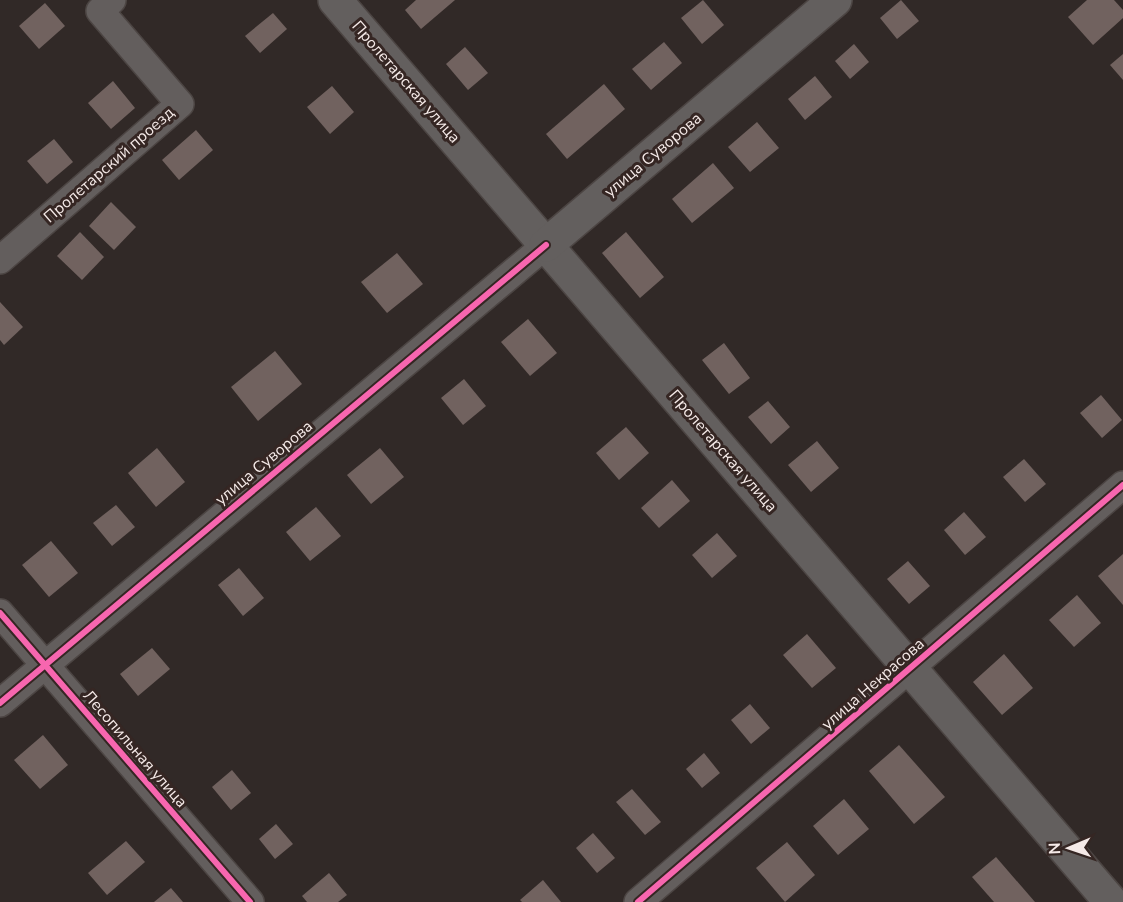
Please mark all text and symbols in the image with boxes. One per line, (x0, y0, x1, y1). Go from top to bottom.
street label: Пролетарская улица (347, 16, 465, 148)
street label: Пролетарский проезд (39, 102, 179, 228)
street label: улица Суворова (599, 108, 707, 202)
street label: Пролетарская улица (664, 385, 782, 517)
street label: улица Суворова (210, 416, 318, 510)
street label: улица Некрасова (817, 633, 929, 735)
street label: Лесопильная улица (78, 686, 192, 812)
north arrow (1039, 818, 1099, 878)
text: N (1044, 842, 1066, 855)

